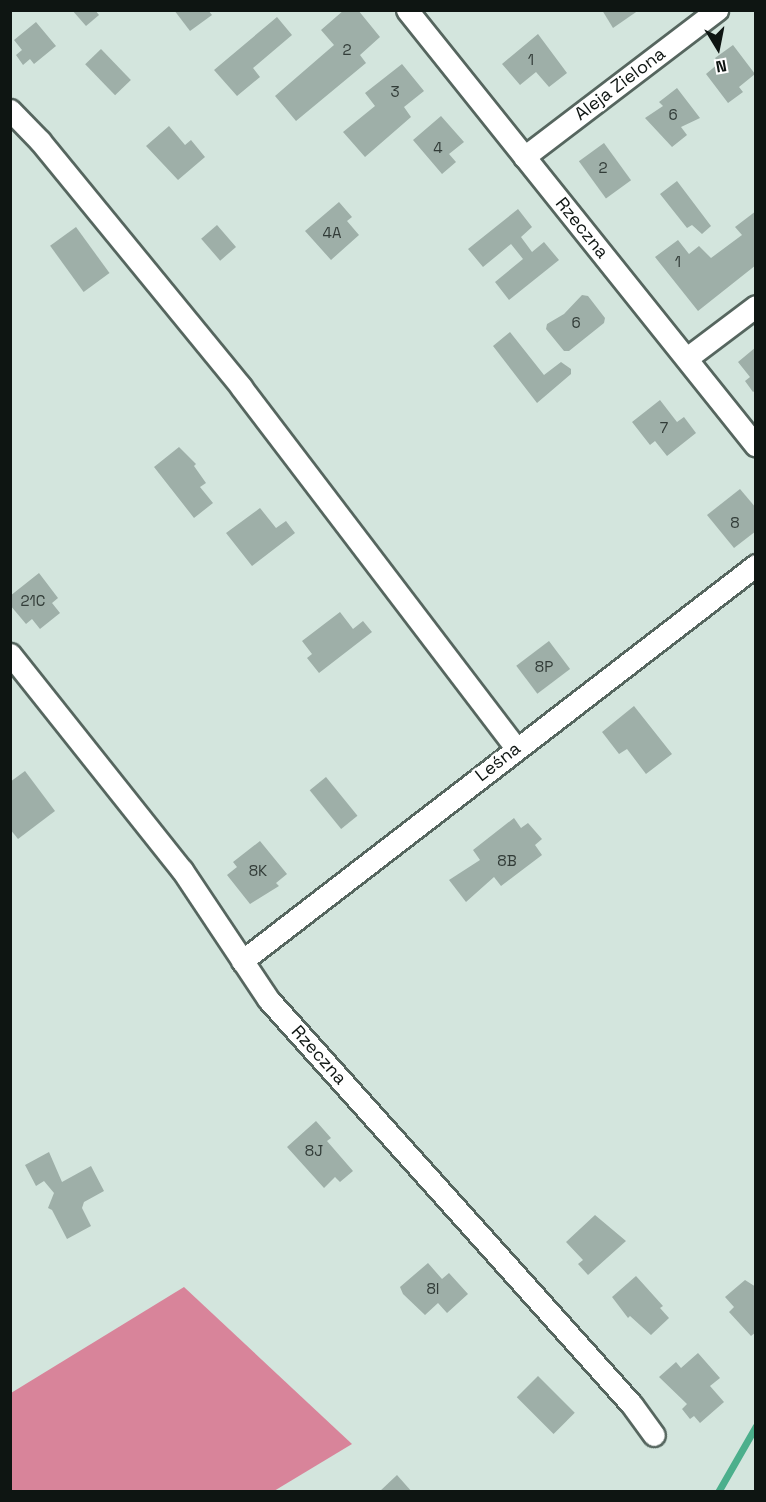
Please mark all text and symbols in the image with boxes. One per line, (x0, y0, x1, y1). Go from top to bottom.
north arrow (688, 18, 748, 78)
house number: 2 (342, 41, 352, 59)
street label: Aleja Zielona (570, 43, 670, 125)
house number: 1 (528, 51, 534, 69)
text: N (714, 55, 728, 77)
house number: 3 (390, 83, 400, 101)
house number: 6 (668, 106, 678, 124)
house number: 4 (433, 139, 443, 157)
house number: 2 (598, 159, 608, 177)
street label: Rzeczna (551, 193, 613, 263)
house number: 4A (323, 224, 341, 242)
house number: 1 (675, 253, 681, 271)
house number: 6 (571, 314, 581, 332)
house number: 7 (660, 419, 668, 437)
house number: 8 (730, 514, 740, 532)
house number: 21C (21, 592, 45, 610)
house number: 8P (535, 658, 553, 676)
street label: Leśna (471, 738, 525, 786)
house number: 8B (497, 852, 517, 870)
house number: 8K (249, 862, 267, 880)
street label: Rzeczna (287, 1021, 351, 1089)
house number: 8J (305, 1142, 323, 1160)
house number: 8I (426, 1280, 440, 1298)

